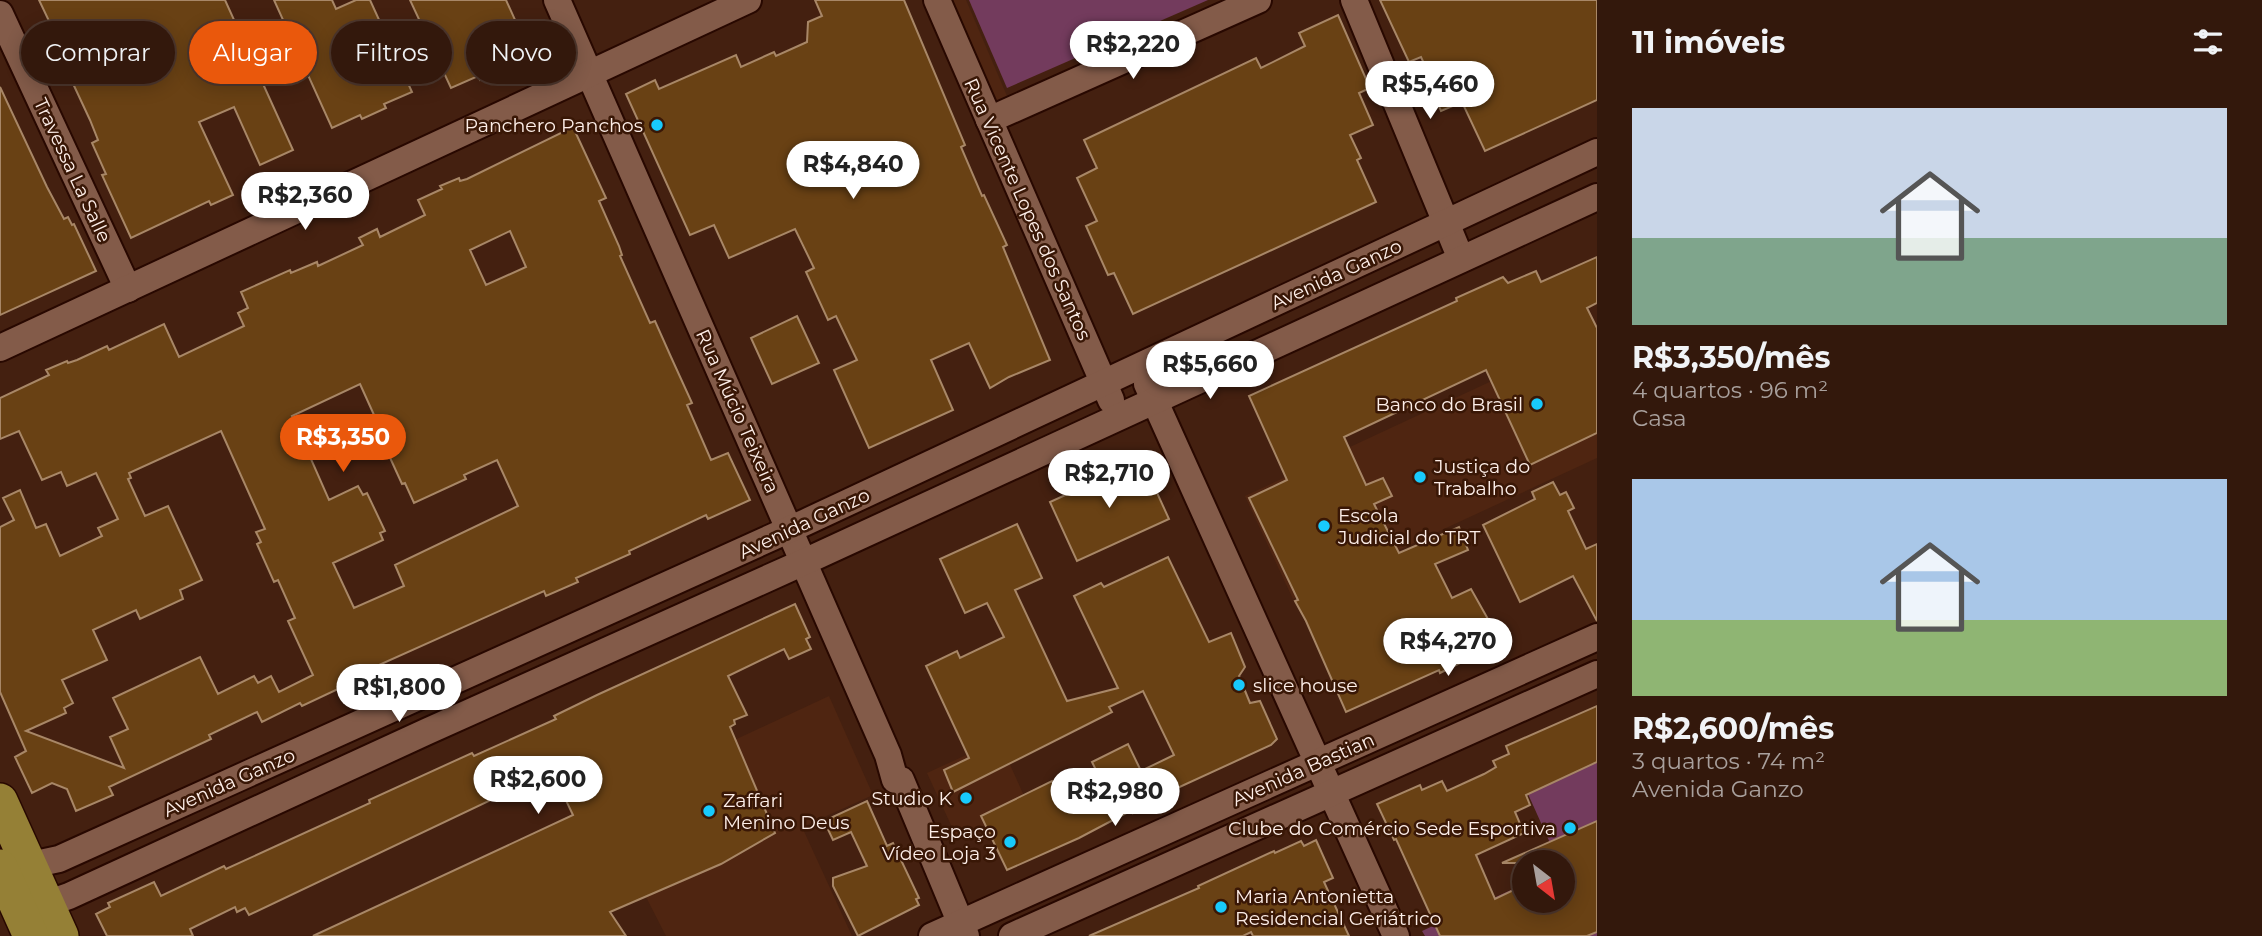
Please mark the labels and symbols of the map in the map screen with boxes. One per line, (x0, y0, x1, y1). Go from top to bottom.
pin: R$2,220 (1068, 22, 1198, 81)
pin: R$5,460 (1365, 61, 1495, 121)
street label: Rua Vicente Lopes dos Santos (959, 75, 1096, 344)
street label: Travessa La Salle (29, 94, 116, 246)
place label: Panchero Panchos (464, 114, 643, 137)
marker: Panchero Panchos (649, 117, 665, 133)
pin: R$4,840 (788, 142, 918, 201)
pin: R$2,360 (240, 173, 370, 232)
street label: Avenida Ganzo (1267, 234, 1405, 315)
street label: Rua Múcio Teixeira (691, 326, 784, 497)
pin: R$5,660 (1145, 342, 1275, 401)
place label: Banco do Brasil (1376, 393, 1523, 416)
marker: Banco do Brasil (1529, 396, 1545, 412)
pin: R$3,350 (278, 414, 408, 474)
pin: R$2,710 (1044, 450, 1174, 510)
place label: Justiça do Trabalho (1433, 455, 1530, 500)
marker: Justiça do Trabalho (1412, 469, 1428, 485)
street label: Avenida Ganzo (735, 483, 873, 564)
place label: Escola Judicial do TRT (1337, 504, 1480, 549)
marker: Escola Judicial do TRT (1316, 518, 1332, 534)
pin: R$4,270 (1383, 618, 1513, 678)
pin: R$1,800 (334, 664, 464, 724)
place label: slice house (1253, 674, 1358, 697)
marker: slice house (1231, 677, 1247, 693)
street label: Avenida Bastian (1228, 728, 1378, 811)
street label: Avenida Ganzo (160, 743, 299, 822)
pin: R$2,600 (473, 756, 603, 816)
pin: R$2,980 (1050, 768, 1180, 828)
place label: Studio K (871, 787, 952, 810)
place label: Zaffari Menino Deus (723, 789, 850, 834)
marker: Studio K (958, 790, 974, 806)
marker: Zaffari Menino Deus (701, 803, 717, 819)
place label: Clube do Comércio Sede Esportiva (1228, 817, 1556, 840)
place label: Espaço Vídeo Loja 3 (882, 820, 996, 865)
marker: Clube do Comércio Sede Esportiva (1562, 820, 1578, 836)
marker: Espaço Vídeo Loja 3 (1002, 834, 1018, 850)
north arrow (1512, 850, 1575, 914)
place label: Maria Antonietta Residencial Geriátrico (1235, 885, 1442, 930)
marker: Maria Antonietta Residencial Geriátrico (1213, 899, 1229, 915)

